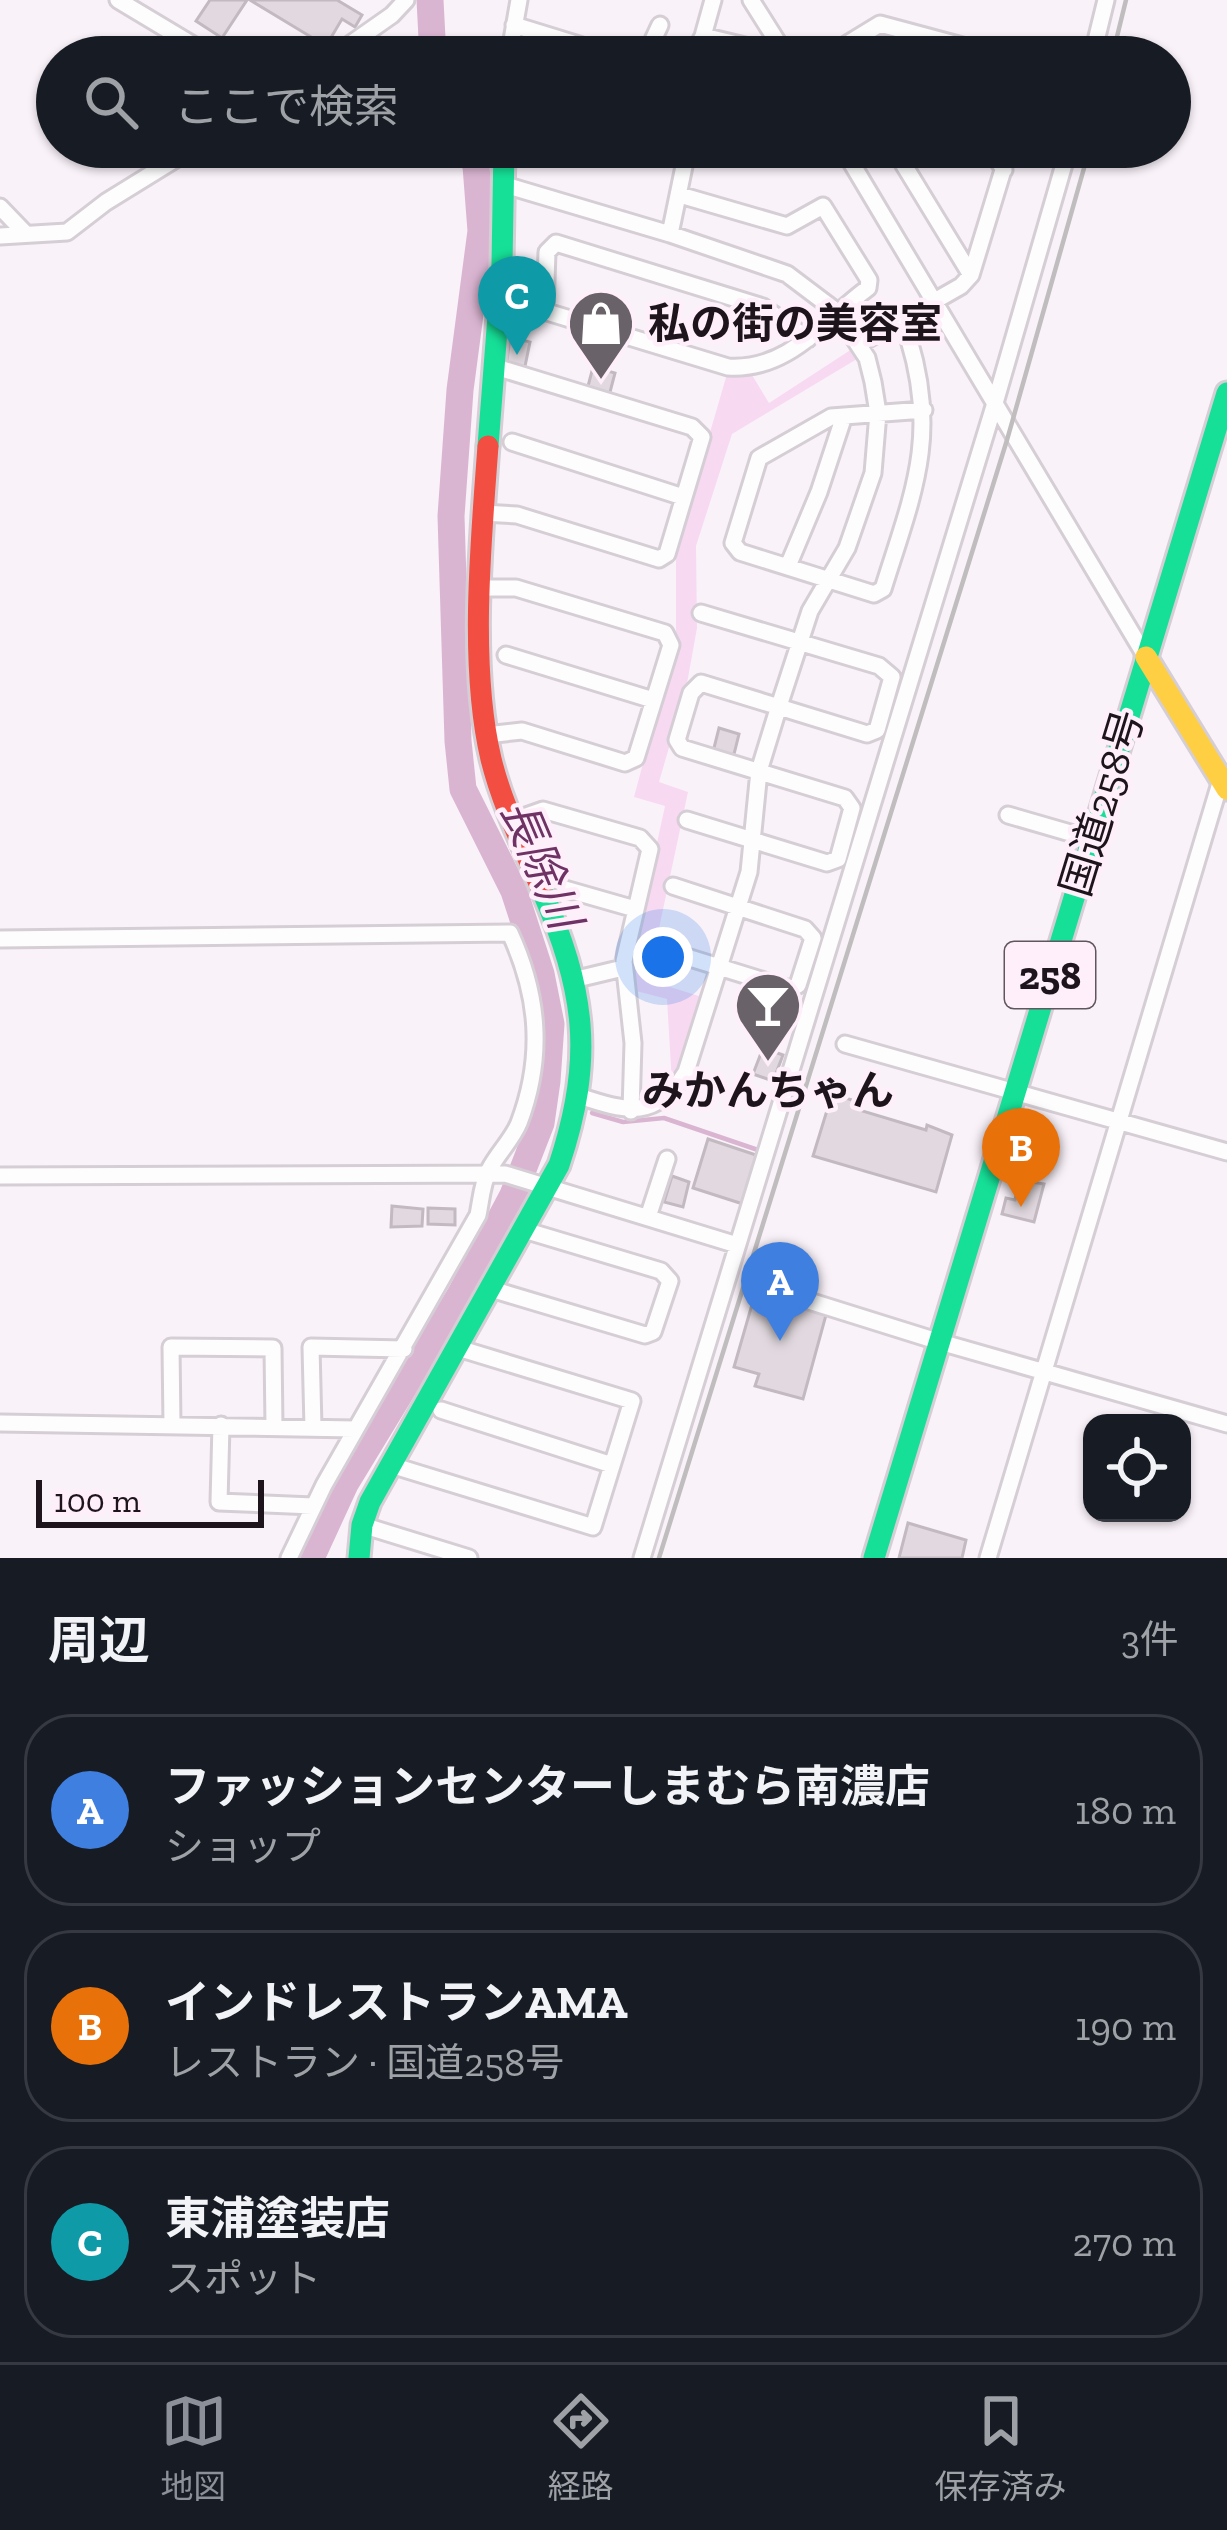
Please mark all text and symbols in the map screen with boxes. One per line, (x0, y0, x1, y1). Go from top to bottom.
search box (36, 36, 1191, 168)
icon: search (78, 69, 144, 135)
text: ここで検索 (174, 80, 399, 134)
pin: C (478, 256, 556, 355)
shop icon: 私の街の美容室 (566, 288, 636, 382)
place label: 私の街の美容室 (648, 298, 942, 349)
street label: 国道258号 (1050, 704, 1154, 902)
water label: 長除川 (490, 791, 594, 940)
your location (633, 927, 693, 987)
road number: 258 (1005, 942, 1095, 1008)
bar icon: みかんちゃん (733, 970, 803, 1064)
place label: みかんちゃん (642, 1065, 894, 1116)
pin: B (982, 1108, 1060, 1207)
pin: A (741, 1242, 819, 1341)
map controls (1083, 1414, 1191, 1522)
button: locate (1083, 1414, 1191, 1522)
scale bar (36, 1474, 264, 1527)
text: 100 m (54, 1481, 141, 1520)
text: 周辺 (48, 1610, 150, 1671)
text: 3件 (1121, 1616, 1179, 1663)
text: ファッションセンターしまむら南濃店 (165, 1760, 930, 1814)
text: A (77, 1787, 103, 1834)
text: 180 m (1075, 1787, 1176, 1834)
text: ショップ (165, 1823, 321, 1870)
text: インドレストランAMA (165, 1976, 627, 2030)
text: B (78, 2003, 102, 2050)
text: 190 m (1075, 2003, 1176, 2050)
text: レストラン · 国道258号 (165, 2039, 564, 2086)
text: 東浦塗装店 (165, 2192, 390, 2246)
text: C (77, 2219, 103, 2266)
text: 270 m (1073, 2219, 1176, 2266)
text: スポット (165, 2255, 321, 2302)
tab: 地図 (161, 2388, 227, 2508)
tab: 経路 (548, 2388, 614, 2508)
tab: 保存済み (935, 2388, 1067, 2508)

